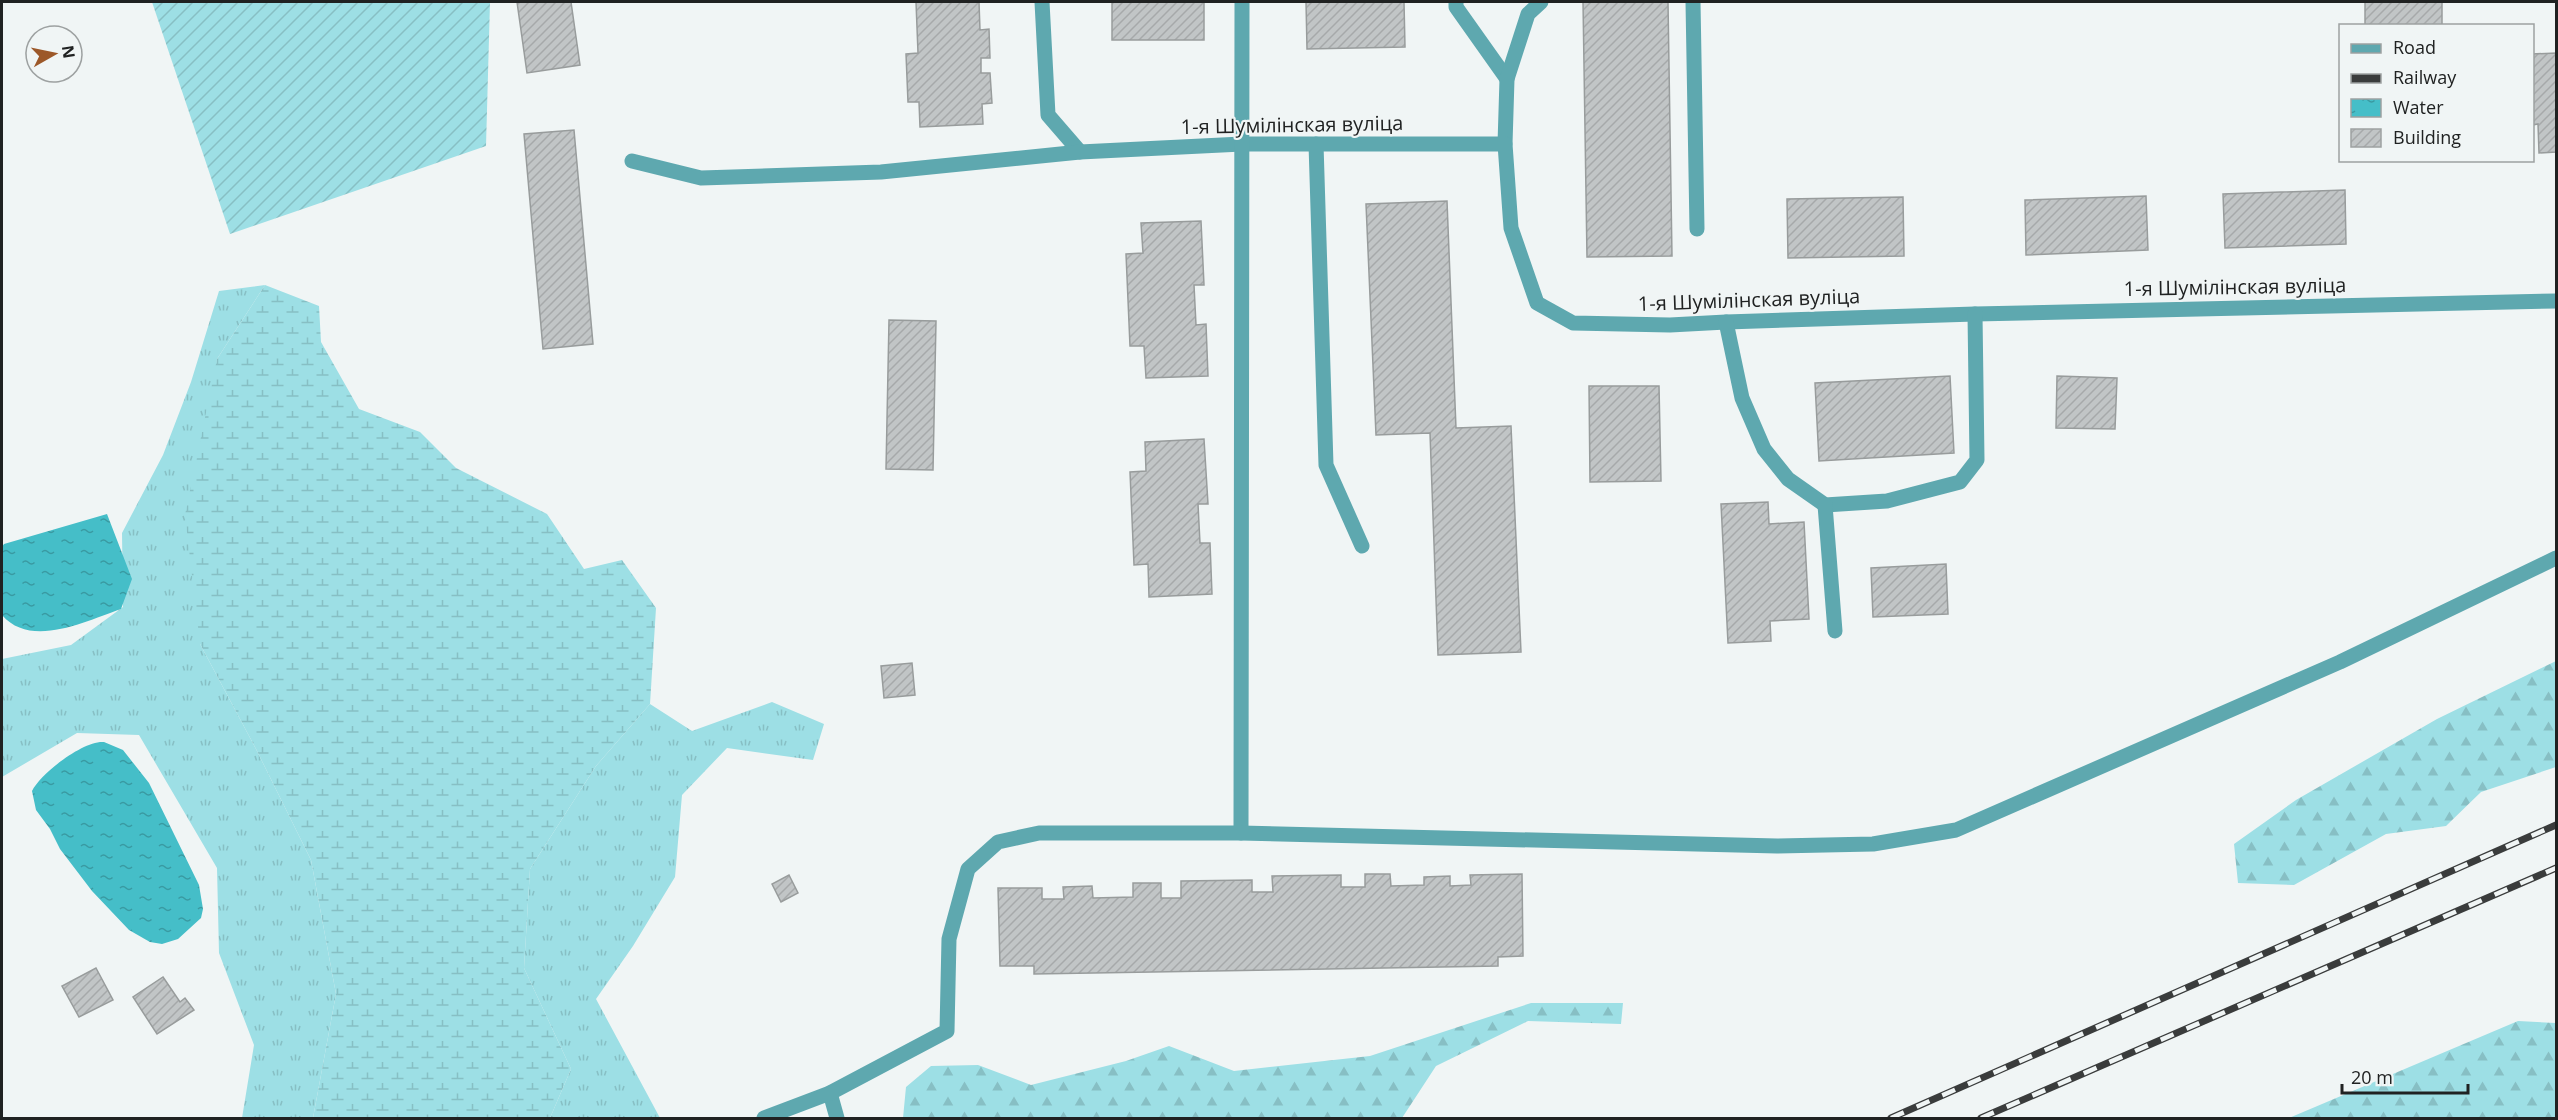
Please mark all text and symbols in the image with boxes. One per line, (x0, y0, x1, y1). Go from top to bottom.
north arrow (24, 24, 84, 84)
legend (2339, 24, 2534, 162)
text: Road (2393, 35, 2436, 59)
text: N (57, 44, 81, 60)
text: Railway (2393, 65, 2457, 89)
text: Water (2393, 95, 2444, 119)
street label: 1-я Шумілінская вуліца (1180, 109, 1404, 140)
text: Building (2393, 125, 2461, 149)
street label: 1-я Шумілінская вуліца (2123, 271, 2347, 302)
street label: 1-я Шумілінская вуліца (1637, 282, 1861, 317)
scale bar (2342, 1057, 2468, 1095)
text: 20 m (2351, 1065, 2393, 1089)

